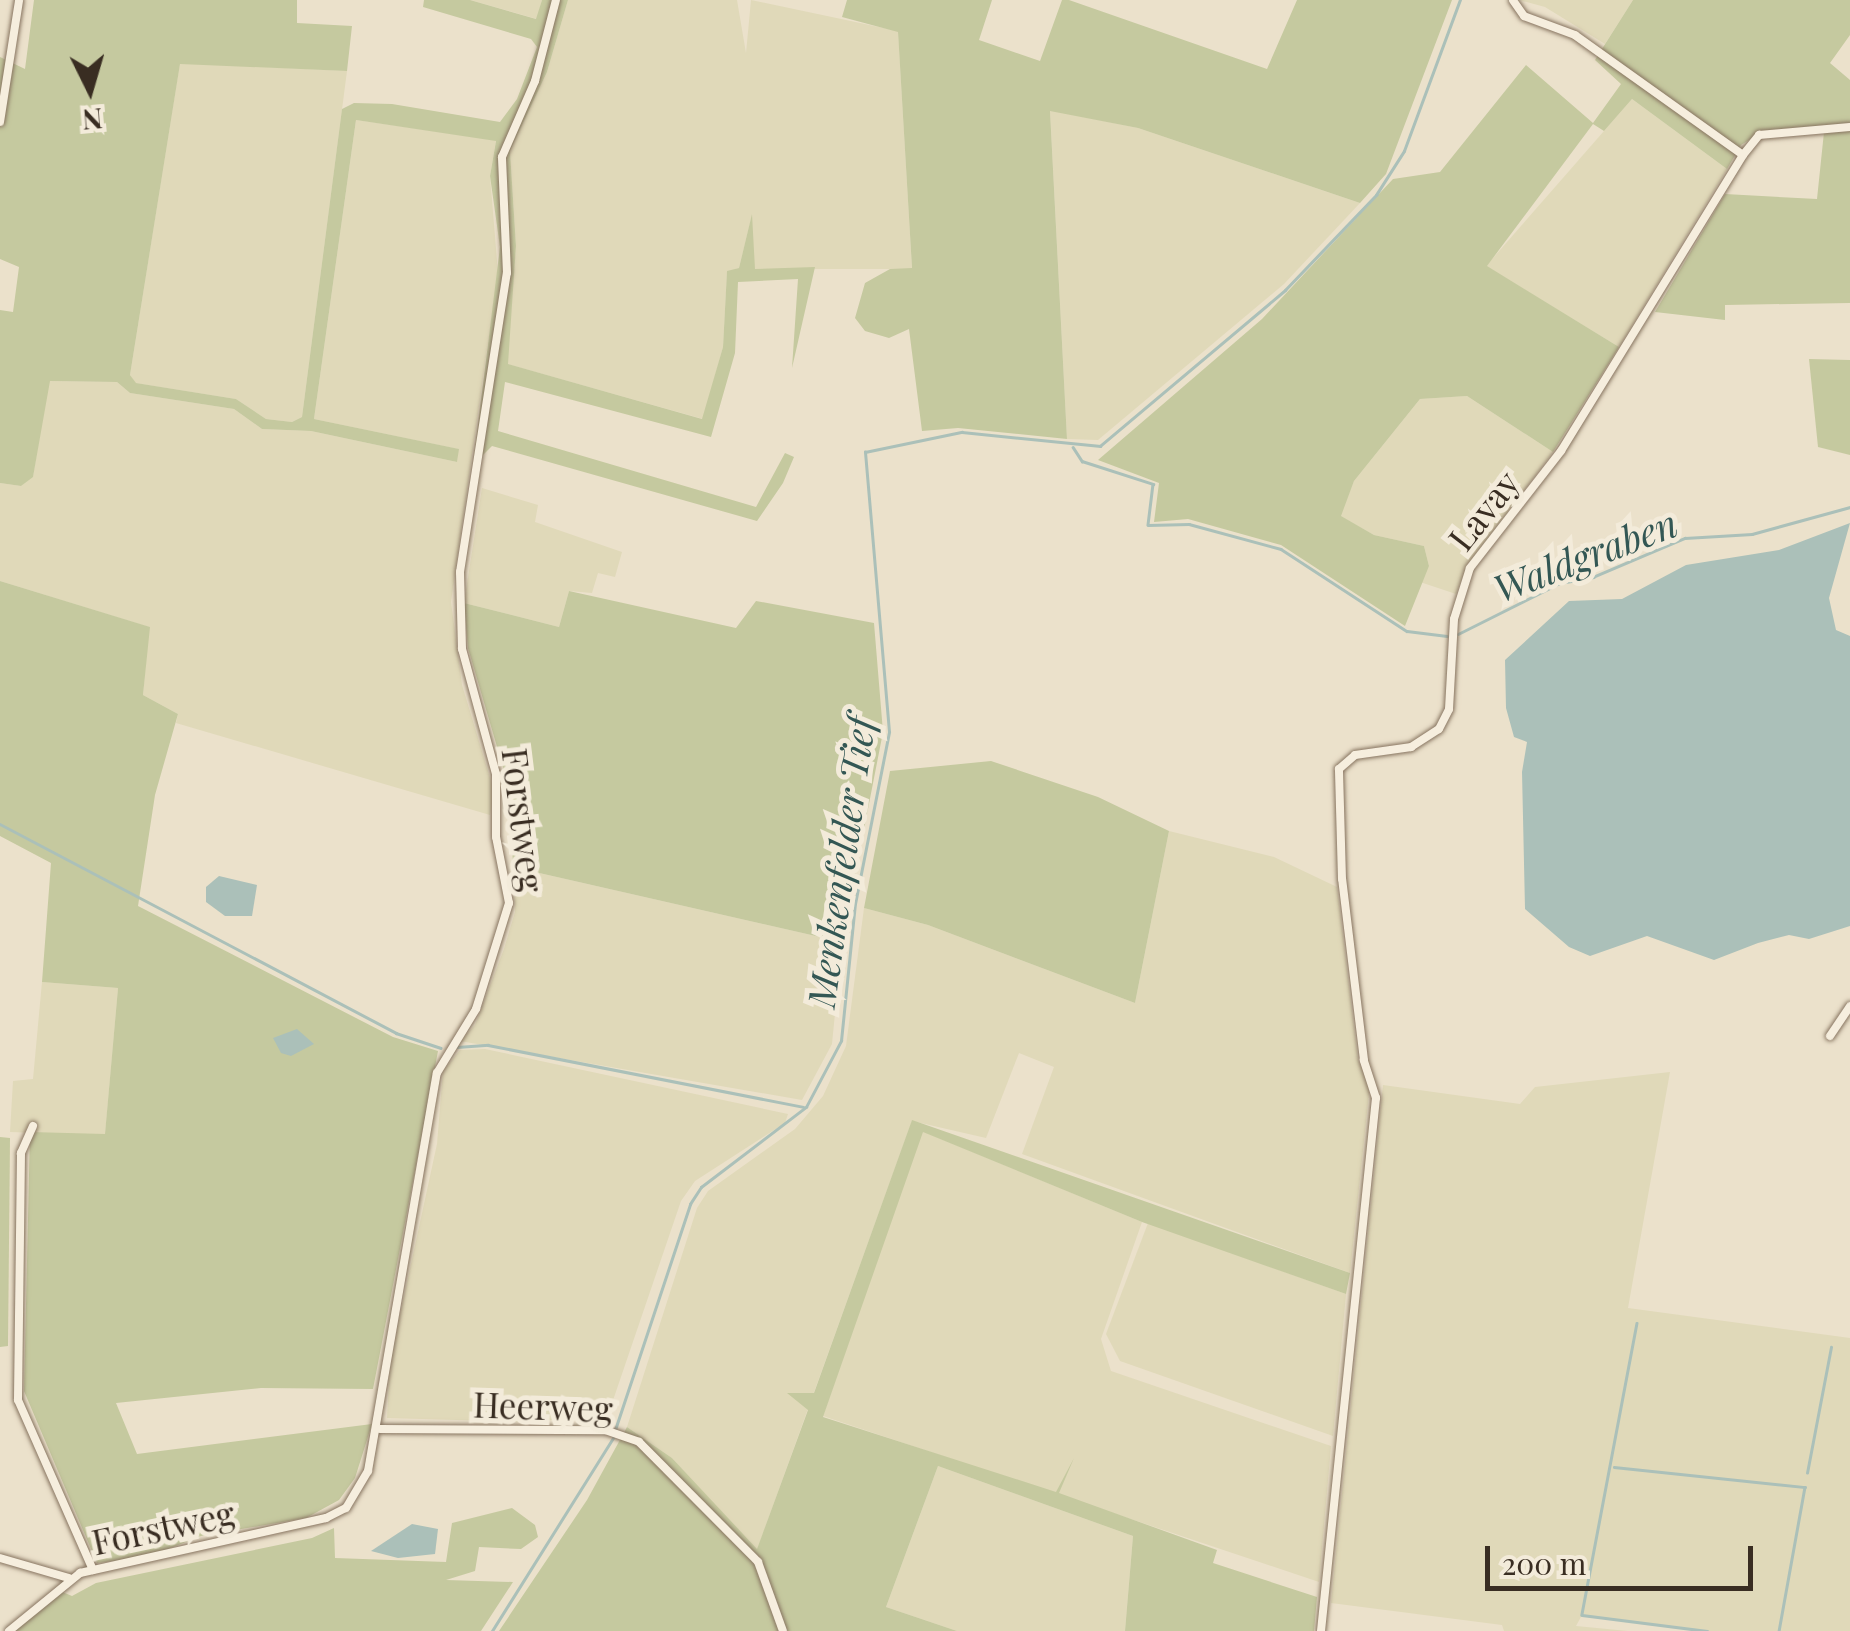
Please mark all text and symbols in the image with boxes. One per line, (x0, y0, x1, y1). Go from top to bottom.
north arrow (40, 40, 140, 140)
text: N (81, 101, 104, 140)
street label: Lavay (1439, 462, 1527, 558)
water label: Waldgraben (1487, 499, 1683, 611)
water label: Menkenfelder Tief (797, 714, 883, 1010)
street label: Forstweg (494, 746, 554, 894)
street label: Heerweg (472, 1383, 614, 1429)
street label: Forstweg (88, 1491, 238, 1563)
scale bar (1490, 1526, 1758, 1588)
text: 200 m (1502, 1543, 1586, 1583)

